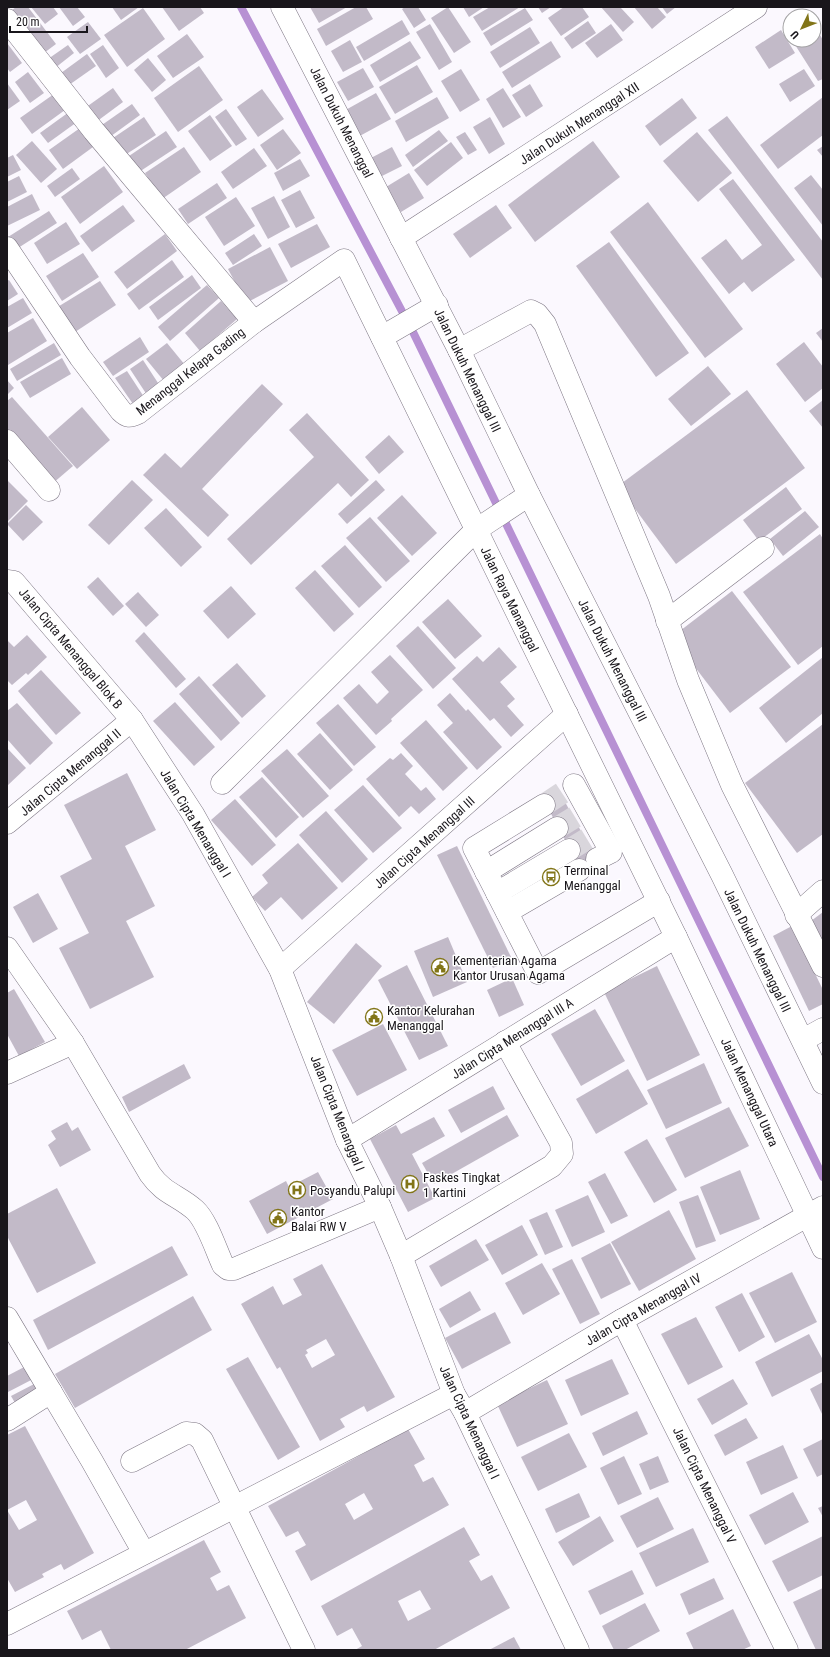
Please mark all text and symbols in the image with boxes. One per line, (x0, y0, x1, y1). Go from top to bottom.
scale bar (10, 8, 87, 34)
north arrow (782, 8, 822, 48)
text: 20 m (16, 15, 40, 29)
text: U (788, 28, 802, 41)
street label: Jalan Dukuh Menanggal (307, 64, 376, 180)
street label: Jalan Dukuh Menanggal XII (517, 79, 642, 168)
street label: Jalan Dukuh Menanggal III (431, 306, 504, 434)
street label: Menanggal Kelapa Gading (133, 324, 248, 418)
street label: Jalan Raya Mananggal (478, 544, 542, 654)
street label: Jalan Cipta Menanggal Blok B (16, 585, 126, 712)
street label: Jalan Dukuh Menanggal III (575, 596, 650, 724)
street label: Jalan Cipta Menanggal II (17, 726, 124, 819)
street label: Jalan Cipta Menanggal I (157, 766, 234, 880)
street label: Jalan Cipta Menanggal III (371, 793, 478, 892)
place label: Terminal Menanggal (564, 863, 621, 893)
bus stop icon: Terminal Menanggal (541, 867, 561, 887)
street label: Jalan Dukuh Menanggal III (721, 886, 794, 1014)
place label: Kementerian Agama Kantor Urusan Agama (453, 953, 565, 983)
public building icon: Kementerian Agama Kantor Urusan Agama (430, 957, 450, 977)
street label: Jalan Cipta Menanggal III A (449, 994, 576, 1082)
place label: Kantor Kelurahan Menanggal (387, 1003, 475, 1033)
public building icon: Kantor Kelurahan Menanggal (364, 1007, 384, 1027)
street label: Jalan Menanggal Utara (718, 1036, 781, 1149)
street label: Jalan Cipta Menanggal I (307, 1053, 368, 1173)
place label: Faskes Tingkat 1 Kartini (423, 1170, 500, 1200)
hospital icon: Faskes Tingkat 1 Kartini (400, 1174, 420, 1194)
hospital icon: Posyandu Palupi (287, 1180, 307, 1200)
place label: Posyandu Palupi (310, 1183, 395, 1198)
place label: Kantor Balai RW V (291, 1204, 347, 1234)
public building icon: Kantor Balai RW V (268, 1208, 288, 1228)
street label: Jalan Cipta Menanggal IV (583, 1270, 704, 1349)
street label: Jalan Cipta Menanggal I (437, 1363, 503, 1481)
street label: Jalan Cipta Menanggal V (670, 1424, 740, 1547)

